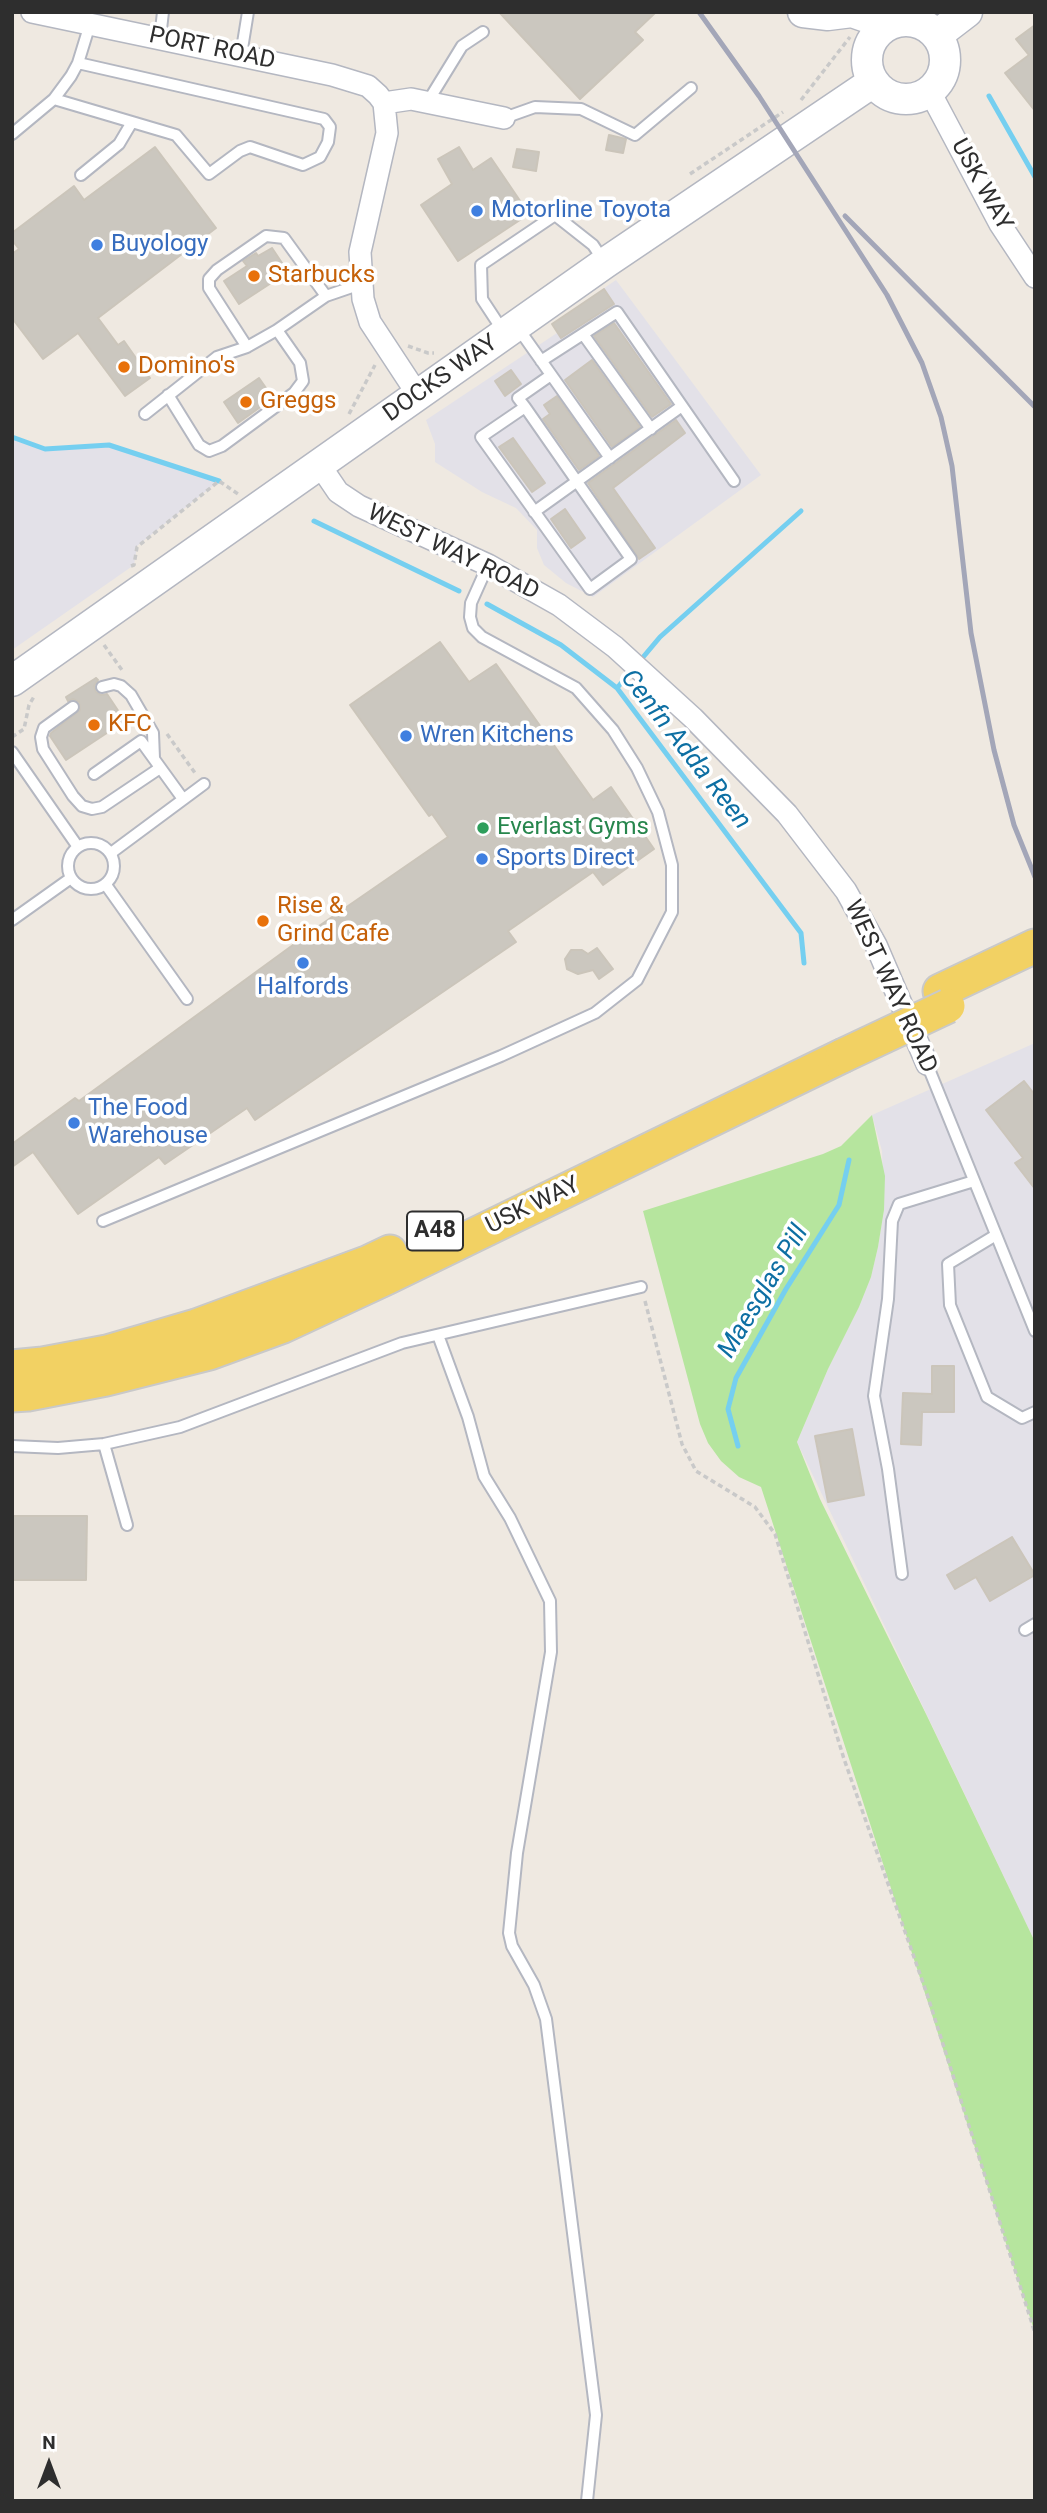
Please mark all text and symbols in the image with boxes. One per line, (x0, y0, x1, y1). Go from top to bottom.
street label: PORT ROAD (146, 22, 278, 76)
street label: USK WAY (944, 134, 1018, 236)
place label: Motorline Toyota (491, 197, 671, 225)
marker: Motorline Toyota (469, 203, 485, 219)
place label: Buyology (111, 231, 208, 259)
marker: Buyology (89, 237, 105, 253)
place label: Starbucks (268, 262, 375, 290)
marker: Starbucks (246, 268, 262, 284)
street label: DOCKS WAY (378, 329, 504, 429)
place label: Domino's (138, 353, 235, 381)
marker: Domino's (116, 359, 132, 375)
place label: Greggs (260, 388, 336, 416)
marker: Greggs (238, 394, 254, 410)
street label: WEST WAY ROAD (362, 499, 544, 607)
water label: Cenfn Adda Reen (613, 664, 757, 836)
place label: KFC (108, 711, 152, 739)
marker: KFC (86, 717, 102, 733)
place label: Wren Kitchens (420, 722, 574, 750)
marker: Wren Kitchens (398, 728, 414, 744)
place label: Everlast Gyms (497, 814, 649, 842)
marker: Everlast Gyms (475, 820, 491, 836)
place label: Sports Direct (496, 845, 635, 873)
marker: Sports Direct (474, 851, 490, 867)
place label: Rise & Grind Cafe (277, 893, 390, 949)
street label: WEST WAY ROAD (837, 896, 943, 1078)
marker: Rise & Grind Cafe (255, 913, 271, 929)
marker: Halfords (295, 955, 311, 971)
place label: Halfords (257, 974, 349, 1002)
place label: The Food Warehouse (88, 1095, 208, 1151)
marker: The Food Warehouse (66, 1115, 82, 1131)
street label: USK WAY (481, 1171, 585, 1241)
road number: A48 (407, 1212, 463, 1250)
water label: Maesglas Pill (712, 1220, 816, 1364)
north arrow (14, 2429, 84, 2499)
text: N (42, 2431, 56, 2454)

